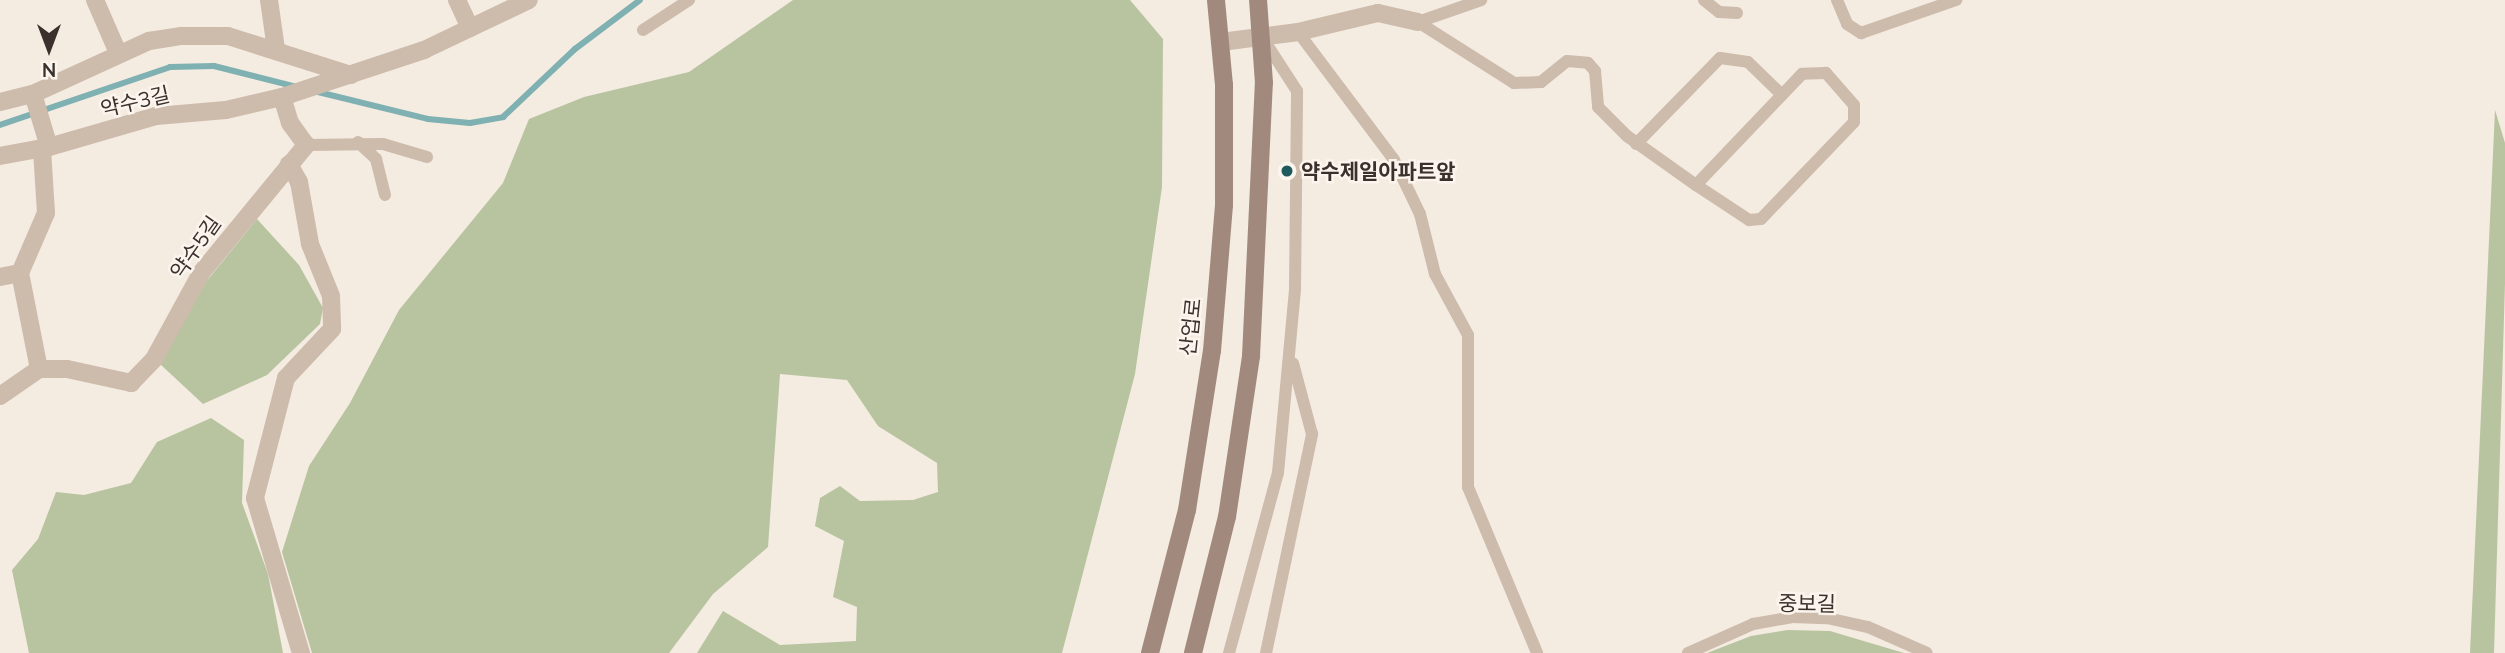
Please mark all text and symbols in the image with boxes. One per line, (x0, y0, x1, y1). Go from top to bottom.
north arrow (14, 14, 84, 84)
text: N (42, 58, 56, 82)
street label: 약수3길 (98, 81, 172, 121)
place label: 약수제일아파트앞 (1301, 158, 1456, 184)
marker: 약수제일아파트앞 (1279, 163, 1295, 179)
street label: 약수5길 (164, 211, 226, 283)
street label: 산업로 (1174, 297, 1206, 357)
street label: 중보길 (1778, 590, 1836, 616)

